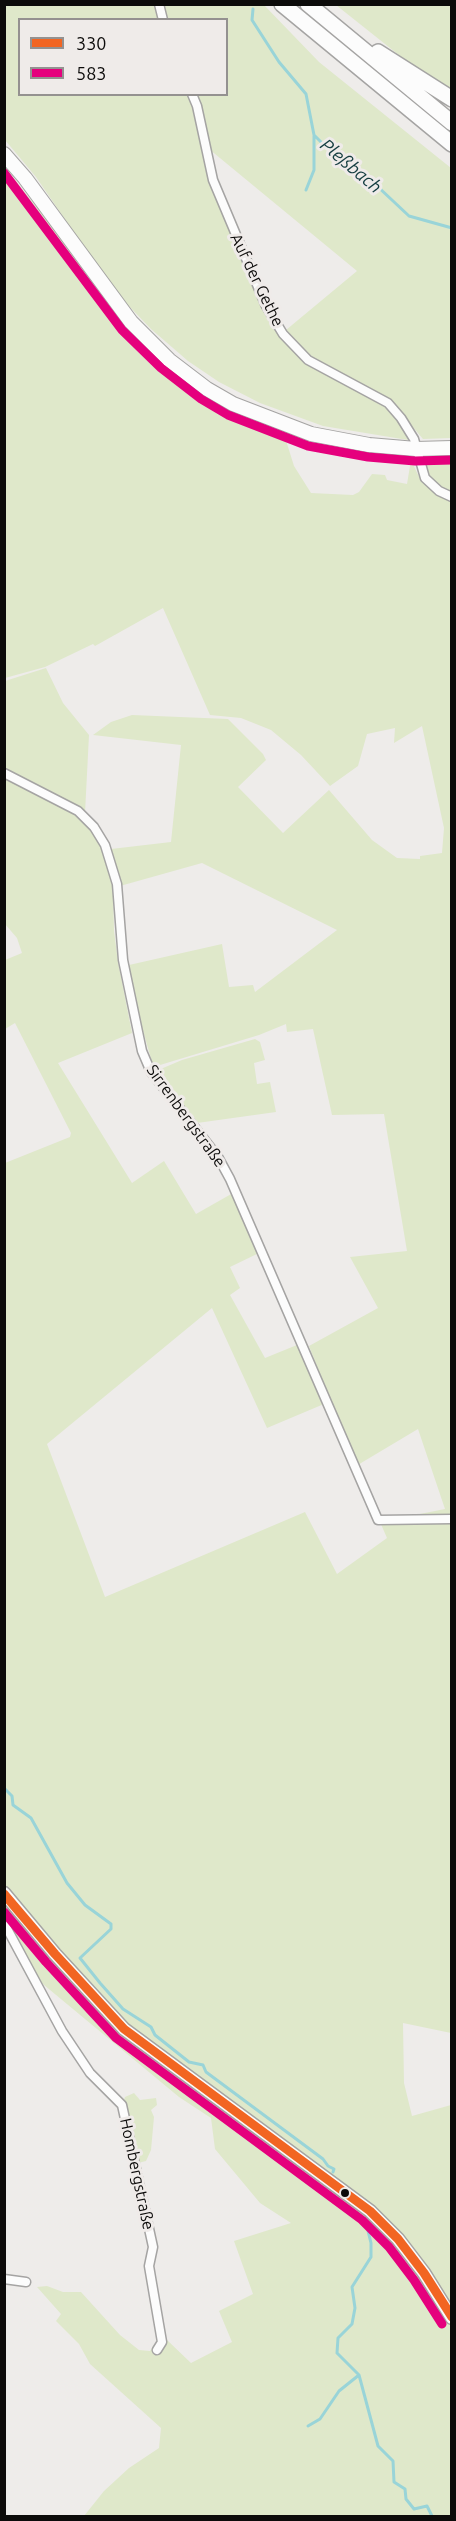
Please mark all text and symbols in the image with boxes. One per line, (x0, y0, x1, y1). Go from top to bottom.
legend (18, 18, 228, 96)
text: 330 (76, 33, 106, 53)
text: 583 (76, 63, 106, 83)
water label: Pleßbach (316, 134, 386, 198)
street label: Auf der Gethe (226, 230, 288, 330)
street label: Sirrenbergstraße (142, 1061, 230, 1171)
street label: Hombergstraße (116, 2116, 158, 2232)
unlabelled marker (339, 2187, 351, 2199)

